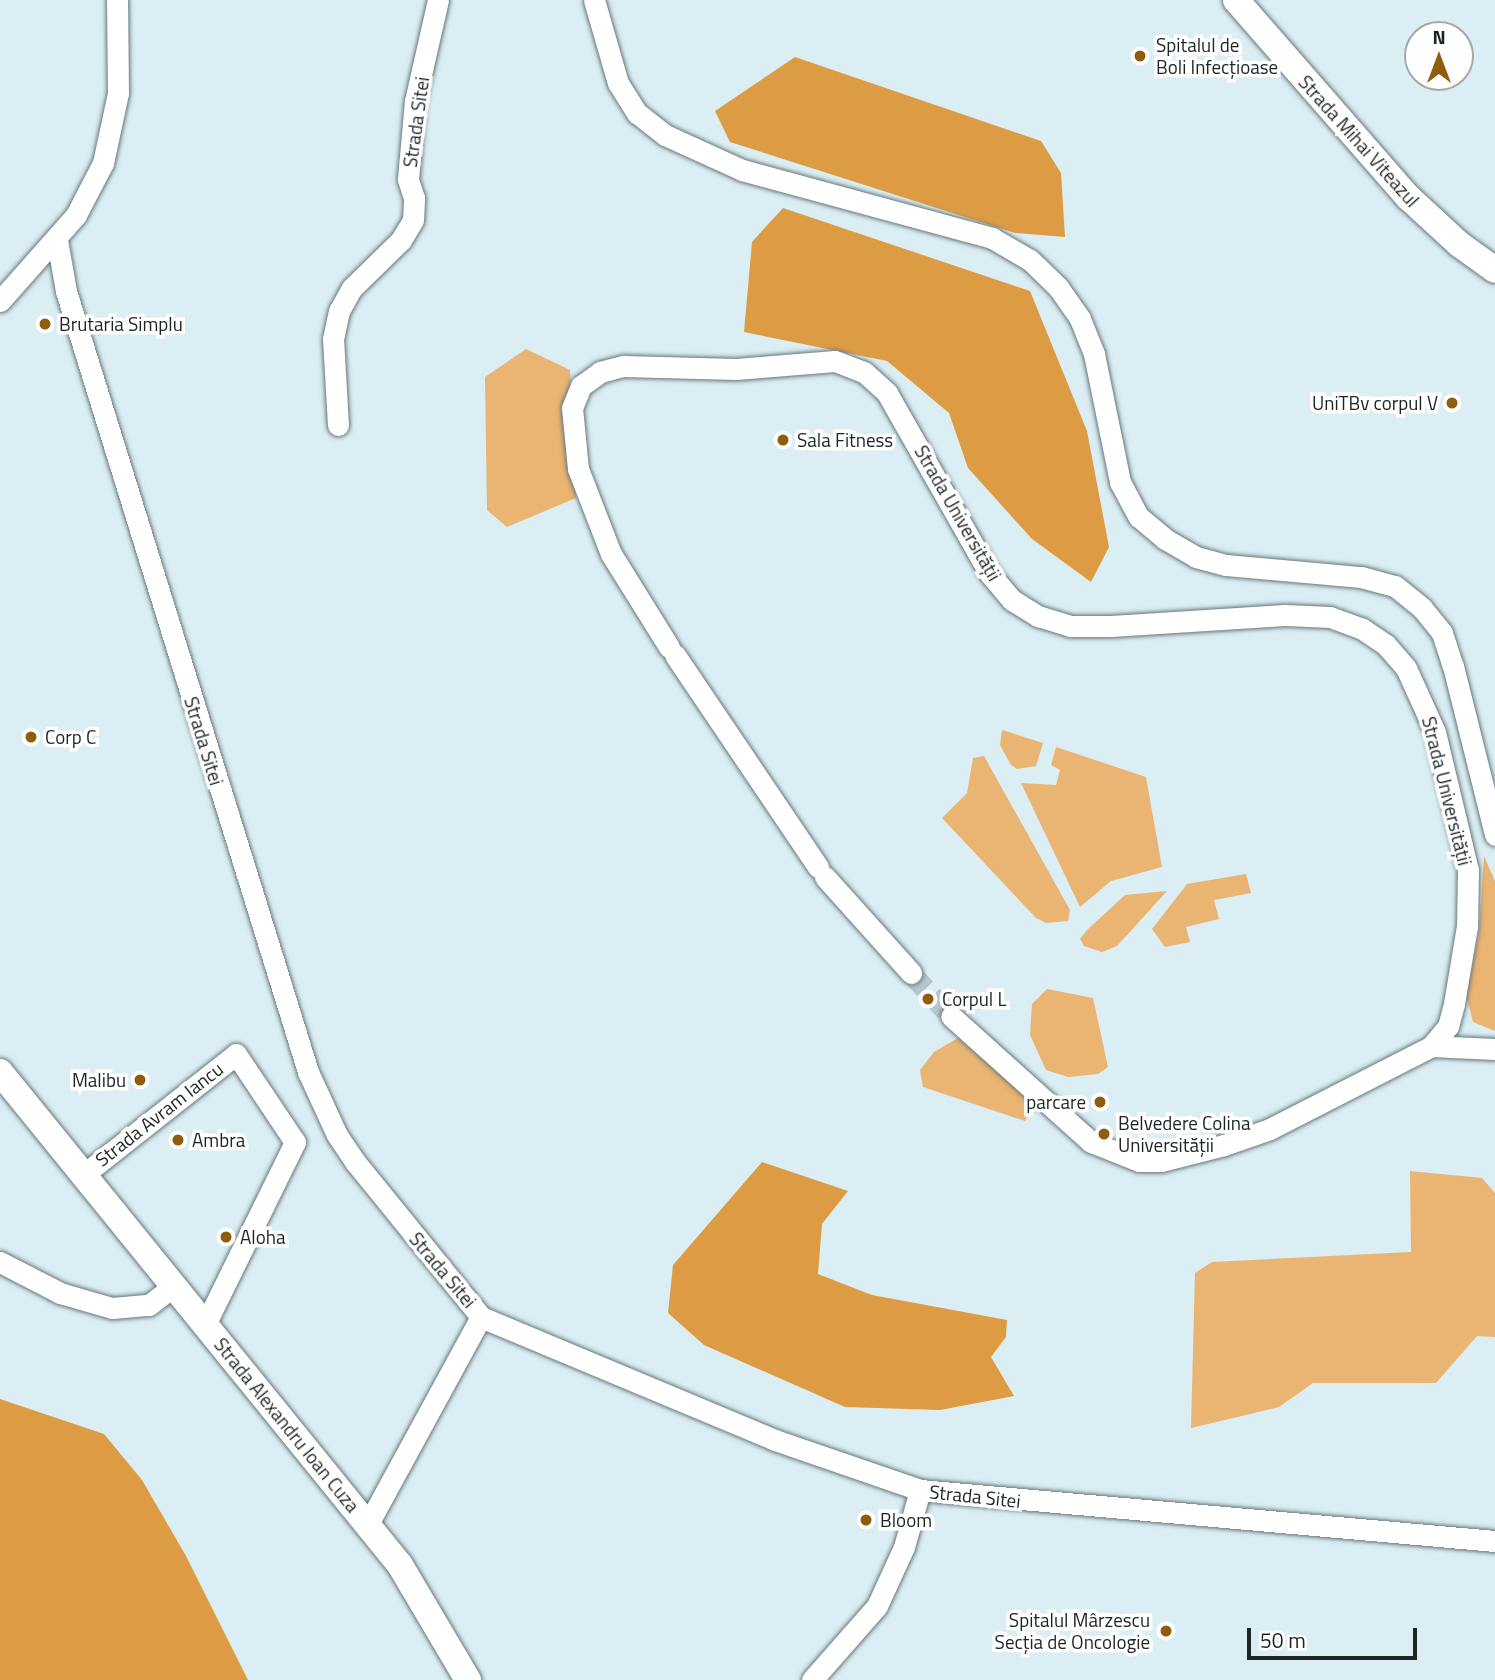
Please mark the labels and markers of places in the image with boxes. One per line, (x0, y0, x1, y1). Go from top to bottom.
place label: Spitalul de Boli Infecțioase (1156, 34, 1278, 78)
marker: Spitalul de Boli Infecțioase (1130, 46, 1150, 66)
place label: Brutaria Simplu (59, 313, 183, 335)
marker: Brutaria Simplu (37, 316, 53, 332)
place label: UniTBv corpul V (1312, 392, 1438, 414)
marker: UniTBv corpul V (1444, 395, 1460, 411)
place label: Sala Fitness (797, 429, 893, 451)
marker: Sala Fitness (775, 432, 791, 448)
place label: Corp C (45, 726, 96, 748)
marker: Corp C (23, 729, 39, 745)
place label: Corpul L (942, 988, 1007, 1010)
marker: Corpul L (920, 991, 936, 1007)
place label: Malibu (72, 1069, 126, 1091)
marker: Malibu (132, 1072, 148, 1088)
place label: parcare (1026, 1091, 1086, 1113)
marker: parcare (1092, 1094, 1108, 1110)
place label: Belvedere Colina Universității (1118, 1112, 1251, 1156)
marker: Belvedere Colina Universității (1096, 1126, 1112, 1142)
place label: Ambra (192, 1129, 245, 1151)
marker: Ambra (170, 1132, 186, 1148)
place label: Aloha (240, 1226, 285, 1248)
marker: Aloha (218, 1229, 234, 1245)
place label: Bloom (880, 1509, 932, 1531)
marker: Bloom (858, 1512, 874, 1528)
place label: Spitalul Mârzescu Secția de Oncologie (995, 1609, 1150, 1653)
marker: Spitalul Mârzescu Secția de Oncologie (1156, 1621, 1176, 1641)

